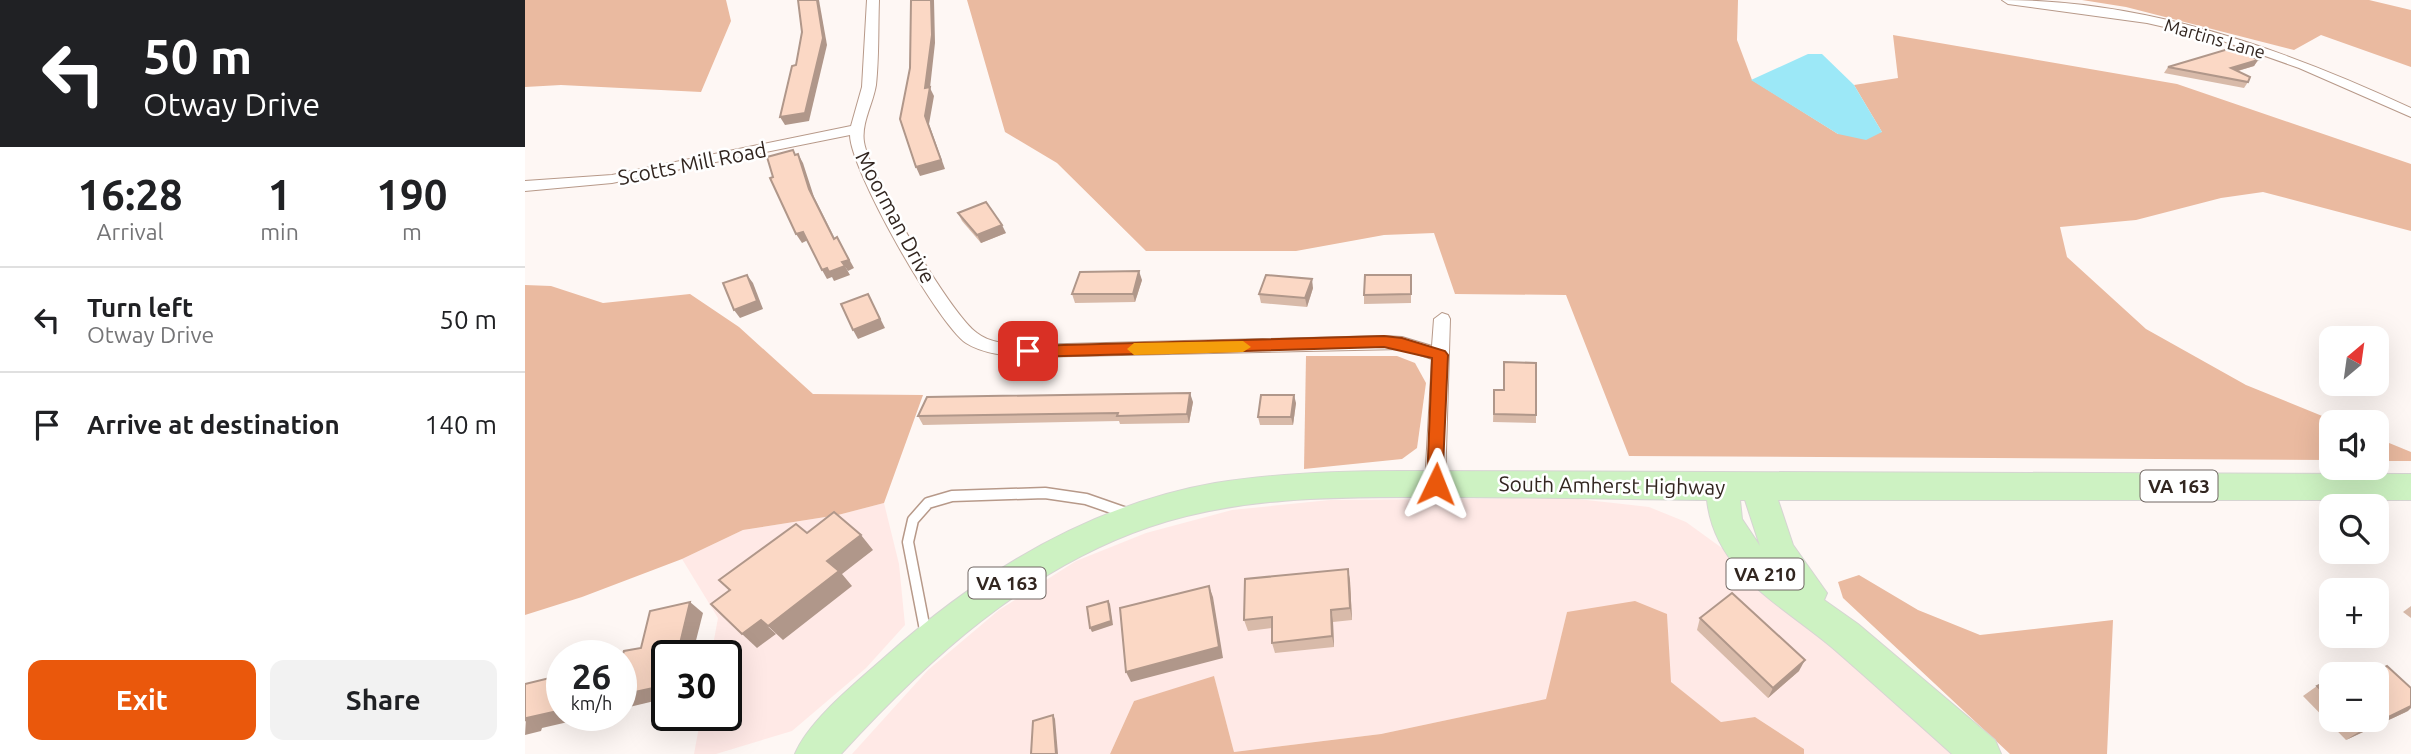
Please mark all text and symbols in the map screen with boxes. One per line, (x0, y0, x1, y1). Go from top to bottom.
street label: Martins Lane (2162, 14, 2268, 62)
icon: left (28, 28, 119, 119)
text: 50 m (143, 28, 252, 83)
text: Otway Drive (143, 86, 320, 122)
street label: Scotts Mill Road (616, 137, 768, 189)
street label: Moorman Drive (851, 147, 941, 287)
text: 16:28 (78, 171, 183, 218)
text: 1 (268, 171, 291, 218)
text: 190 (376, 171, 447, 218)
text: Arrival (97, 219, 164, 244)
text: min (260, 219, 299, 244)
text: m (402, 219, 422, 244)
text: Turn left (87, 293, 193, 322)
icon: left (28, 301, 66, 339)
text: 50 m (439, 305, 497, 334)
pin (998, 321, 1058, 381)
text: Otway Drive (87, 322, 214, 347)
north arrow (2319, 326, 2389, 396)
map controls (2319, 326, 2389, 732)
icon: arrive (1009, 332, 1047, 370)
icon: arrive (28, 406, 66, 444)
text: Arrive at destination (87, 410, 340, 439)
text: 140 m (425, 410, 497, 439)
button: sound (2319, 410, 2389, 480)
position arrow (1399, 447, 1473, 521)
street label: South Amherst Highway (1498, 471, 1726, 499)
road number: VA 163 (2141, 471, 2217, 502)
button: search (2319, 494, 2389, 564)
road number: VA 210 (1727, 558, 1803, 590)
road number: VA 163 (969, 568, 1045, 598)
button: + (2319, 578, 2389, 648)
speed limit sign: 30 (651, 640, 742, 731)
text: 26 (572, 656, 611, 696)
button: Exit (28, 660, 256, 740)
button: Share (270, 660, 497, 740)
button: − (2319, 662, 2389, 732)
text: km/h (571, 693, 612, 713)

